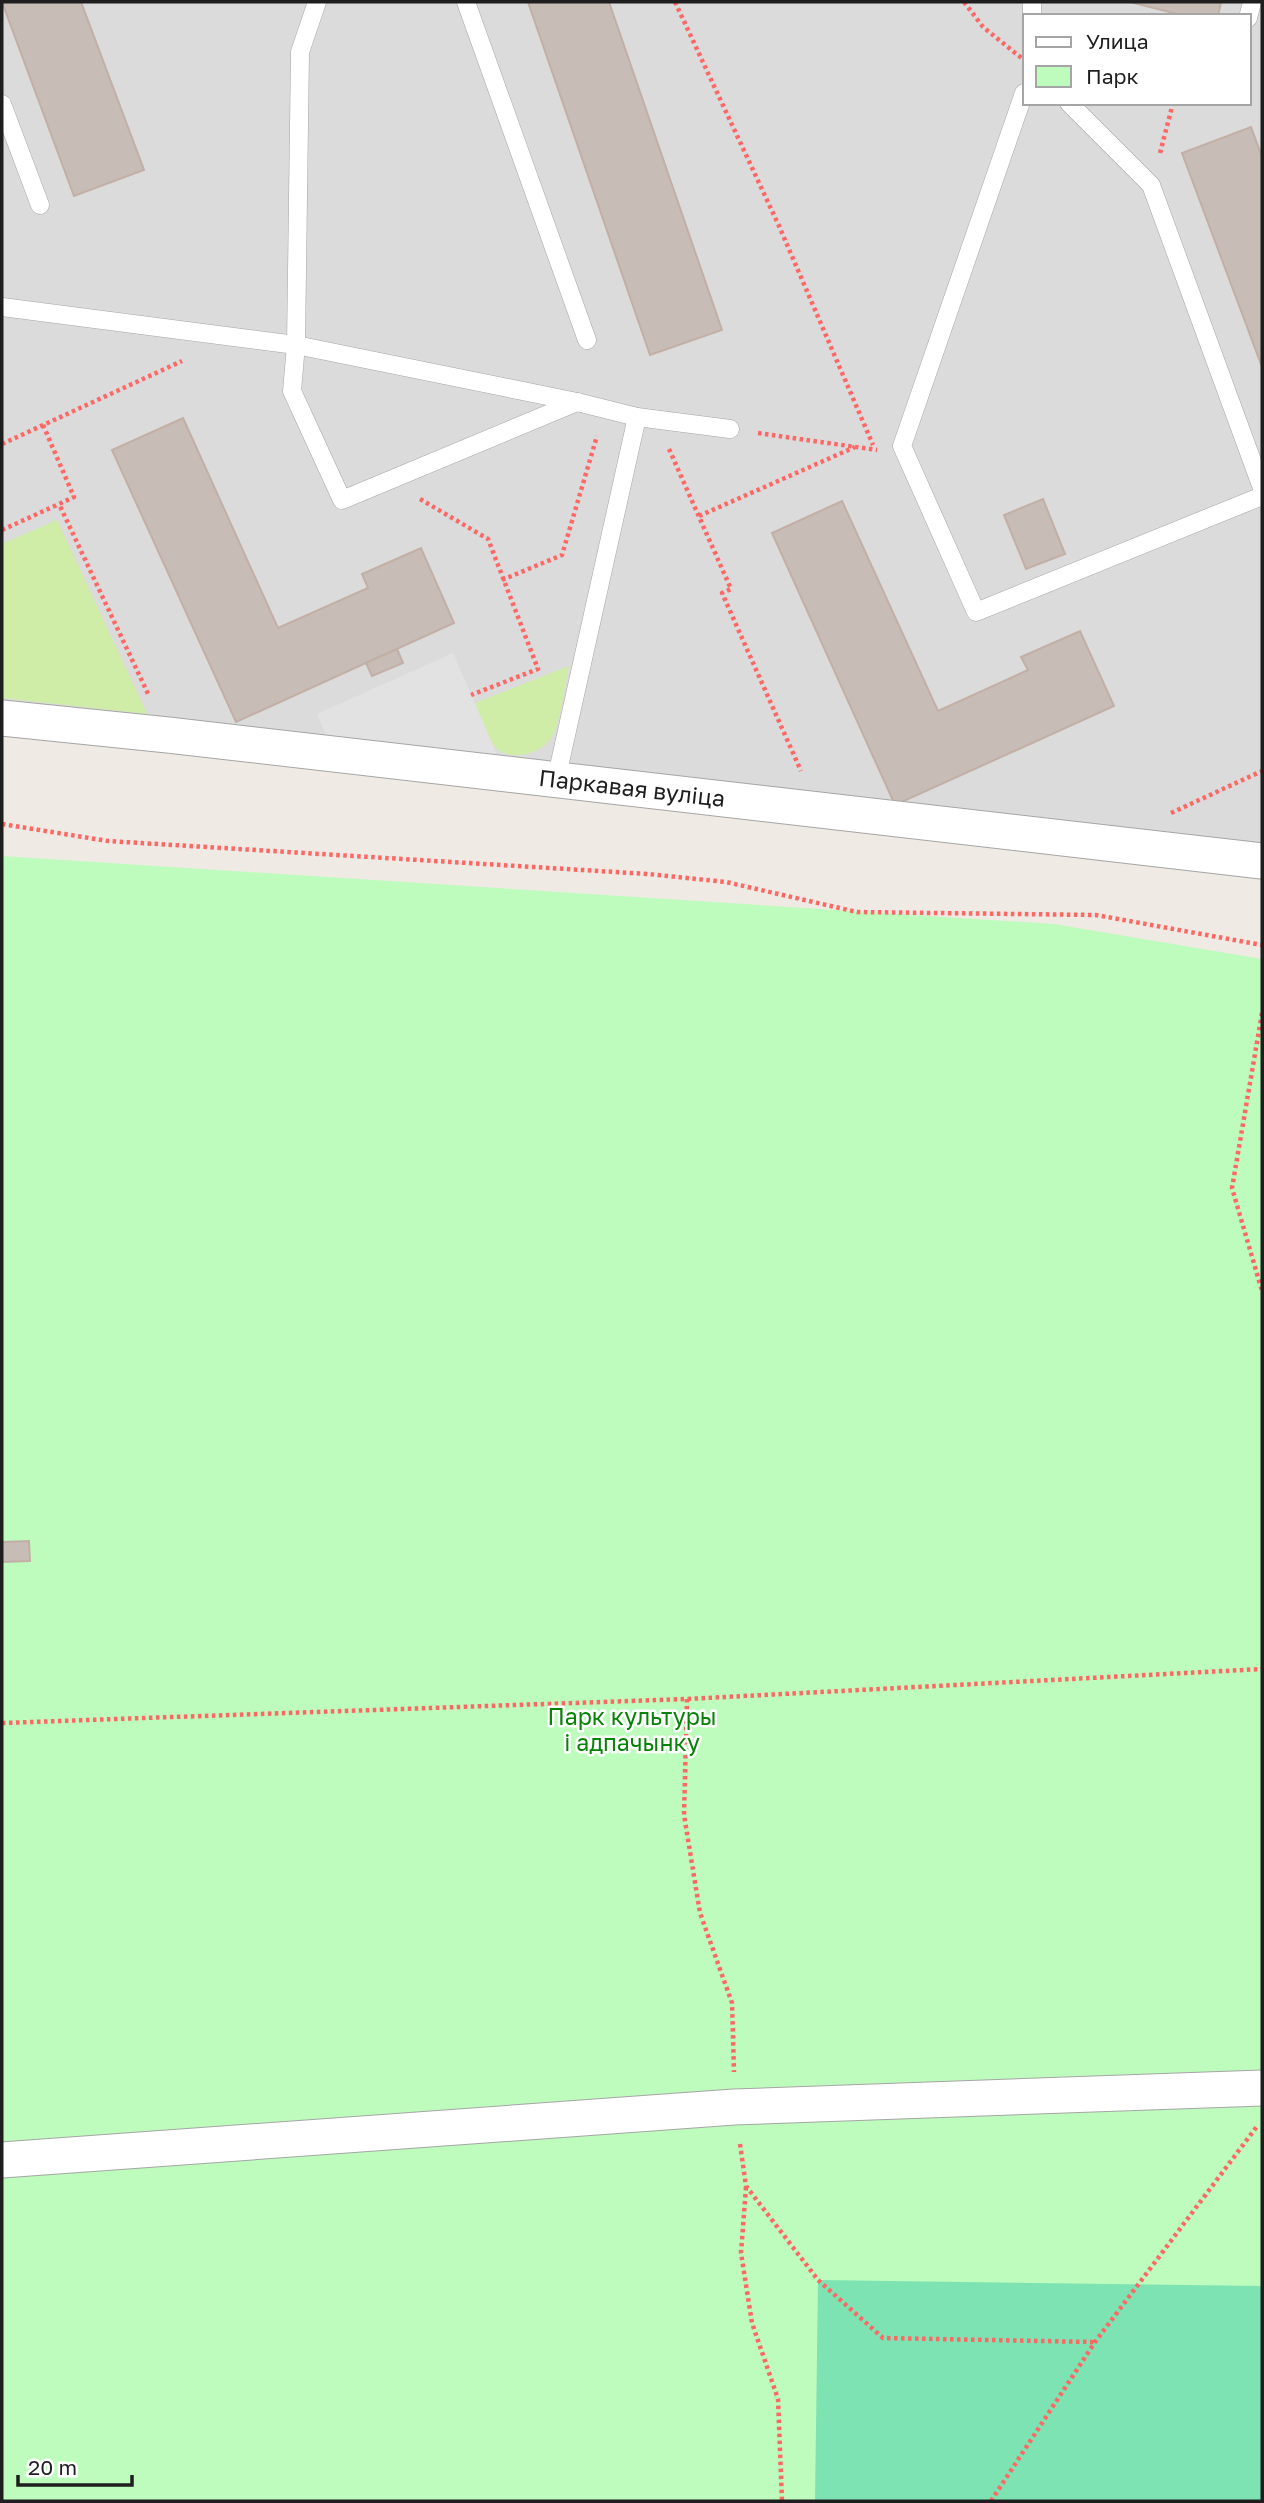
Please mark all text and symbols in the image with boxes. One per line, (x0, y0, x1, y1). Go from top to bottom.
legend (1023, 14, 1250, 105)
text: Улица (1086, 28, 1149, 54)
text: Парк (1086, 63, 1139, 89)
street label: Паркавая вуліца (537, 763, 727, 812)
park label: Парк культуры і адпачынку (547, 1702, 717, 1756)
scale bar (18, 2444, 131, 2488)
text: 20 m (28, 2454, 77, 2480)

